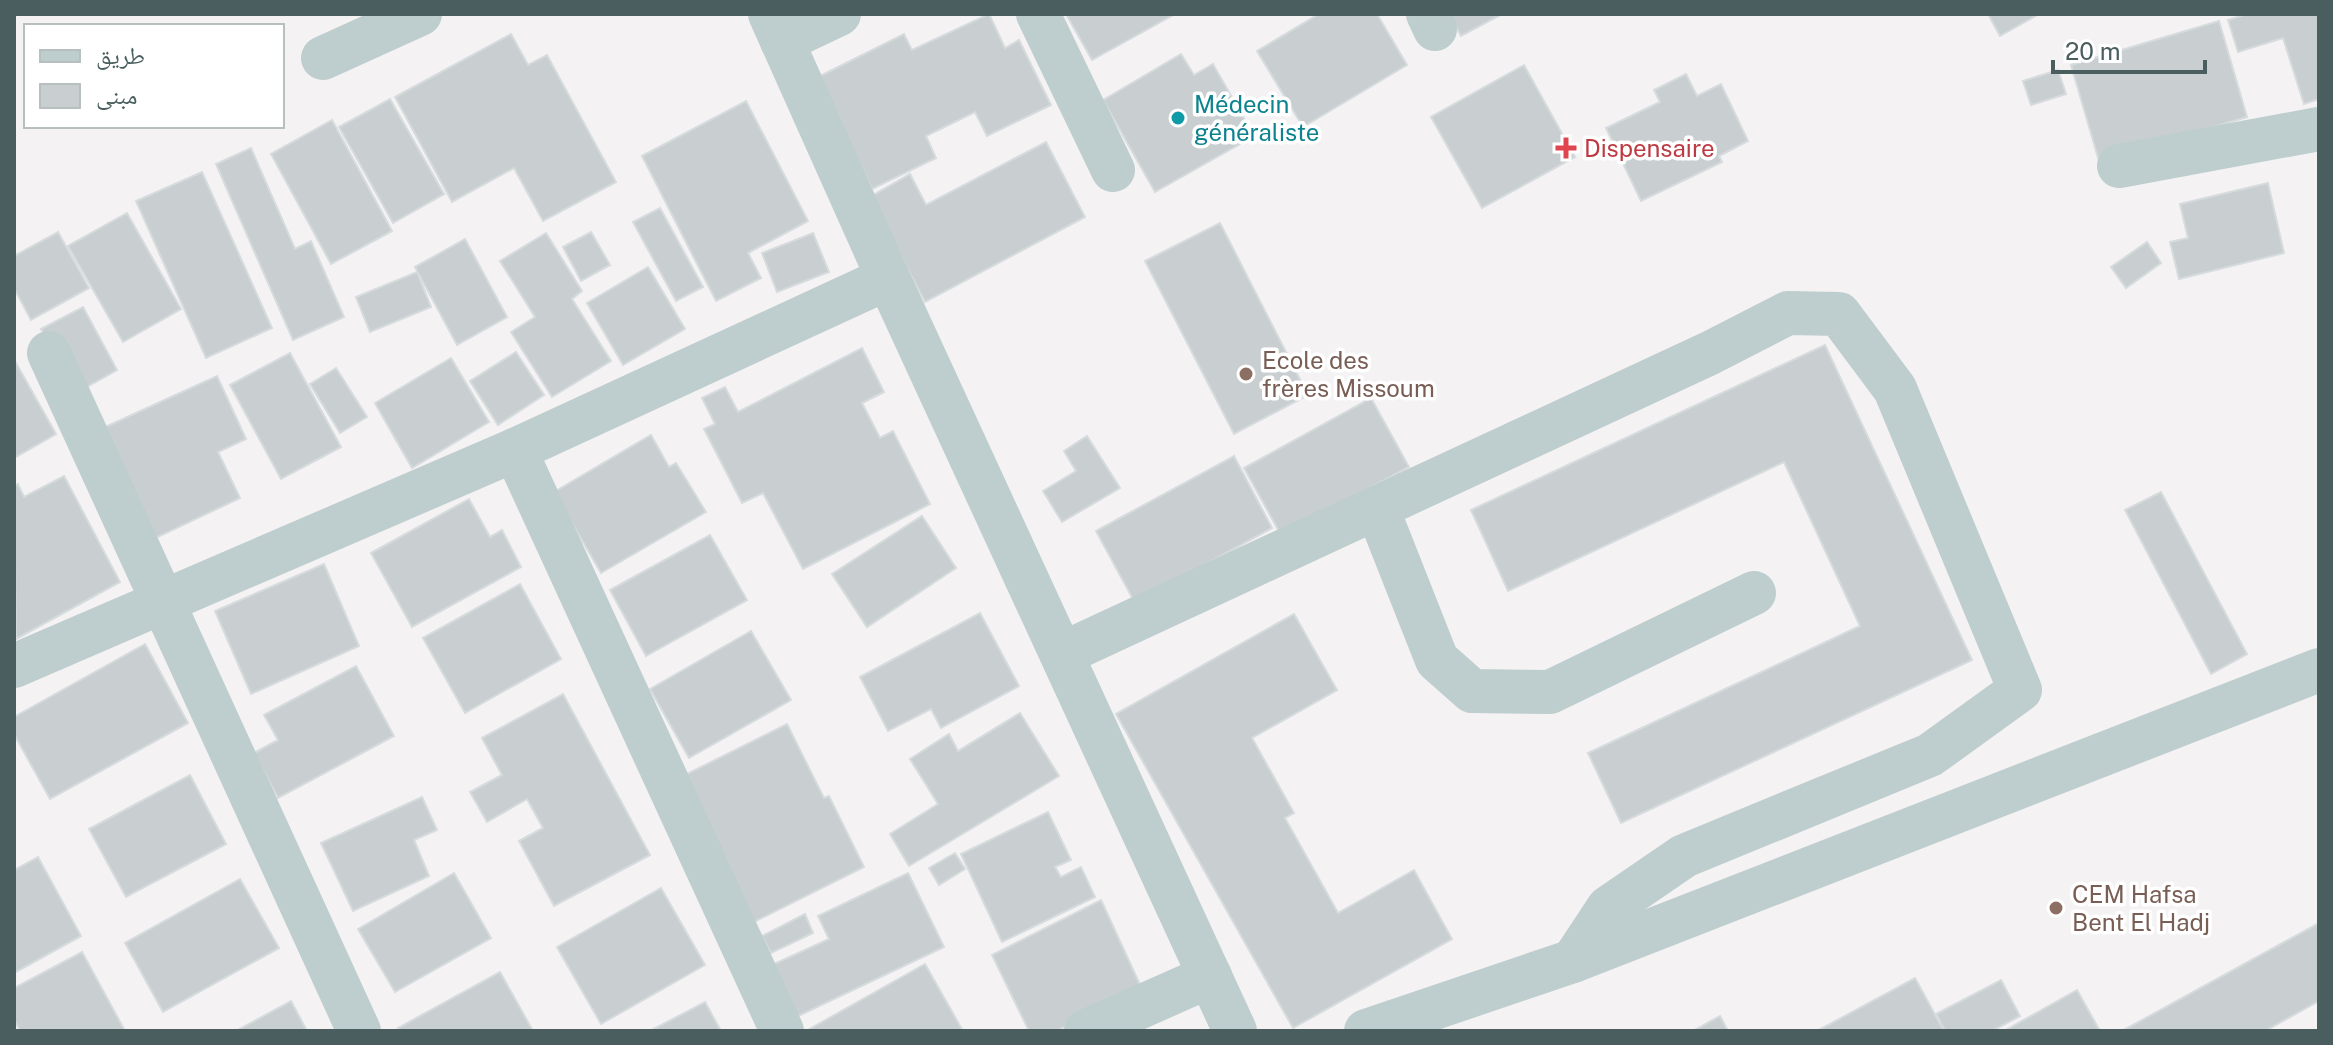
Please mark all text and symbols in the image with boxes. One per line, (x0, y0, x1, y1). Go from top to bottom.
legend (24, 24, 284, 128)
scale bar (2053, 24, 2205, 74)
text: 20 m (2065, 37, 2121, 65)
text: طريق (96, 41, 145, 70)
text: مبنى (96, 81, 137, 110)
place label: Médecin généraliste (1194, 90, 1319, 146)
marker: Médecin généraliste (1169, 109, 1187, 127)
place label: Dispensaire (1584, 134, 1715, 162)
marker: Dispensaire (1555, 137, 1577, 159)
place label: Ecole des frères Missoum (1262, 346, 1435, 402)
marker: Ecole des frères Missoum (1237, 365, 1255, 383)
place label: CEM Hafsa Bent El Hadj (2072, 880, 2210, 936)
marker: CEM Hafsa Bent El Hadj (2047, 899, 2065, 917)

